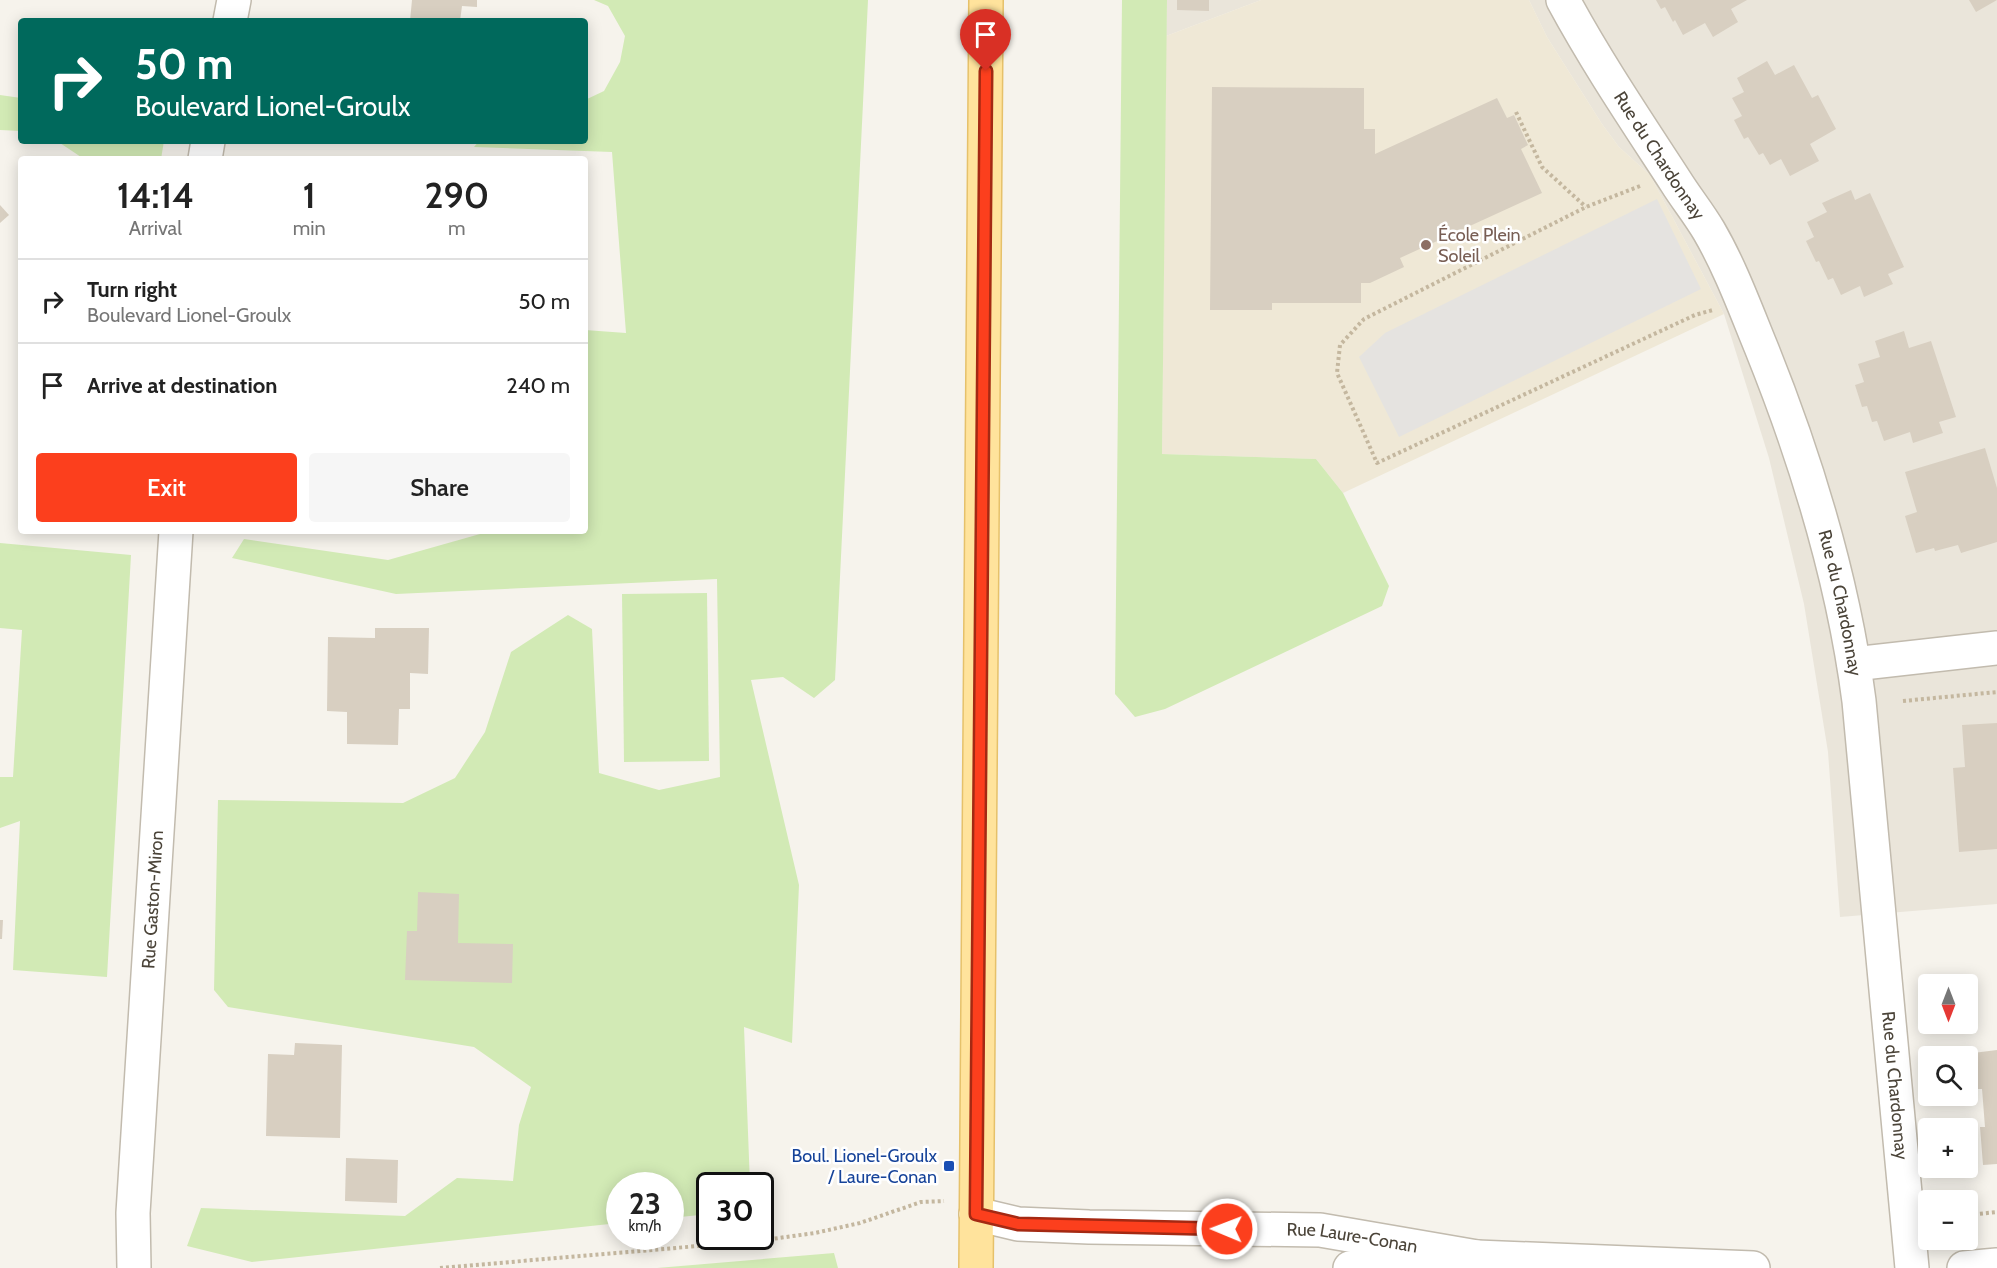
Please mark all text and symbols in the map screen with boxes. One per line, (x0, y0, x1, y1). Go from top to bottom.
pin (960, 9, 1011, 71)
icon: arrive (969, 18, 1002, 51)
text: 50 m (135, 38, 233, 90)
icon: right (36, 42, 114, 120)
street label: Rue du Chardonnay (1609, 87, 1710, 224)
text: Boulevard Lionel-Groulx (135, 90, 411, 123)
text: 14:14 (117, 173, 194, 217)
text: 1 (303, 173, 316, 217)
text: 290 (425, 173, 489, 217)
text: Arrival (129, 216, 182, 240)
text: min (293, 216, 326, 240)
text: m (448, 216, 466, 240)
place label: École Plein Soleil (1438, 224, 1521, 267)
marker: École Plein Soleil (1419, 238, 1433, 252)
text: Turn right (87, 276, 177, 303)
icon: right (36, 285, 69, 318)
text: 50 m (518, 288, 570, 315)
text: Boulevard Lionel-Groulx (87, 303, 291, 327)
icon: arrive (36, 369, 69, 402)
text: Arrive at destination (87, 372, 277, 399)
text: 240 m (506, 372, 570, 399)
button: Exit (36, 453, 297, 522)
button: Share (309, 453, 570, 522)
street label: Rue du Chardonnay (1813, 527, 1866, 678)
street label: Rue Gaston-Miron (137, 830, 168, 970)
north arrow (1918, 974, 1978, 1034)
map controls (1918, 974, 1978, 1250)
street label: Rue du Chardonnay (1877, 1010, 1913, 1161)
button: search (1918, 1046, 1978, 1106)
button: + (1918, 1118, 1978, 1178)
place label: Boul. Lionel-Groulx / Laure-Conan (791, 1145, 937, 1188)
marker: Boul. Lionel-Groulx / Laure-Conan (942, 1159, 956, 1173)
speed limit sign: 30 (696, 1172, 774, 1250)
text: 23 (629, 1185, 661, 1222)
button: − (1918, 1190, 1978, 1250)
position arrow (1195, 1197, 1259, 1261)
text: km/h (629, 1217, 661, 1235)
street label: Rue Laure-Conan (1286, 1219, 1419, 1258)

